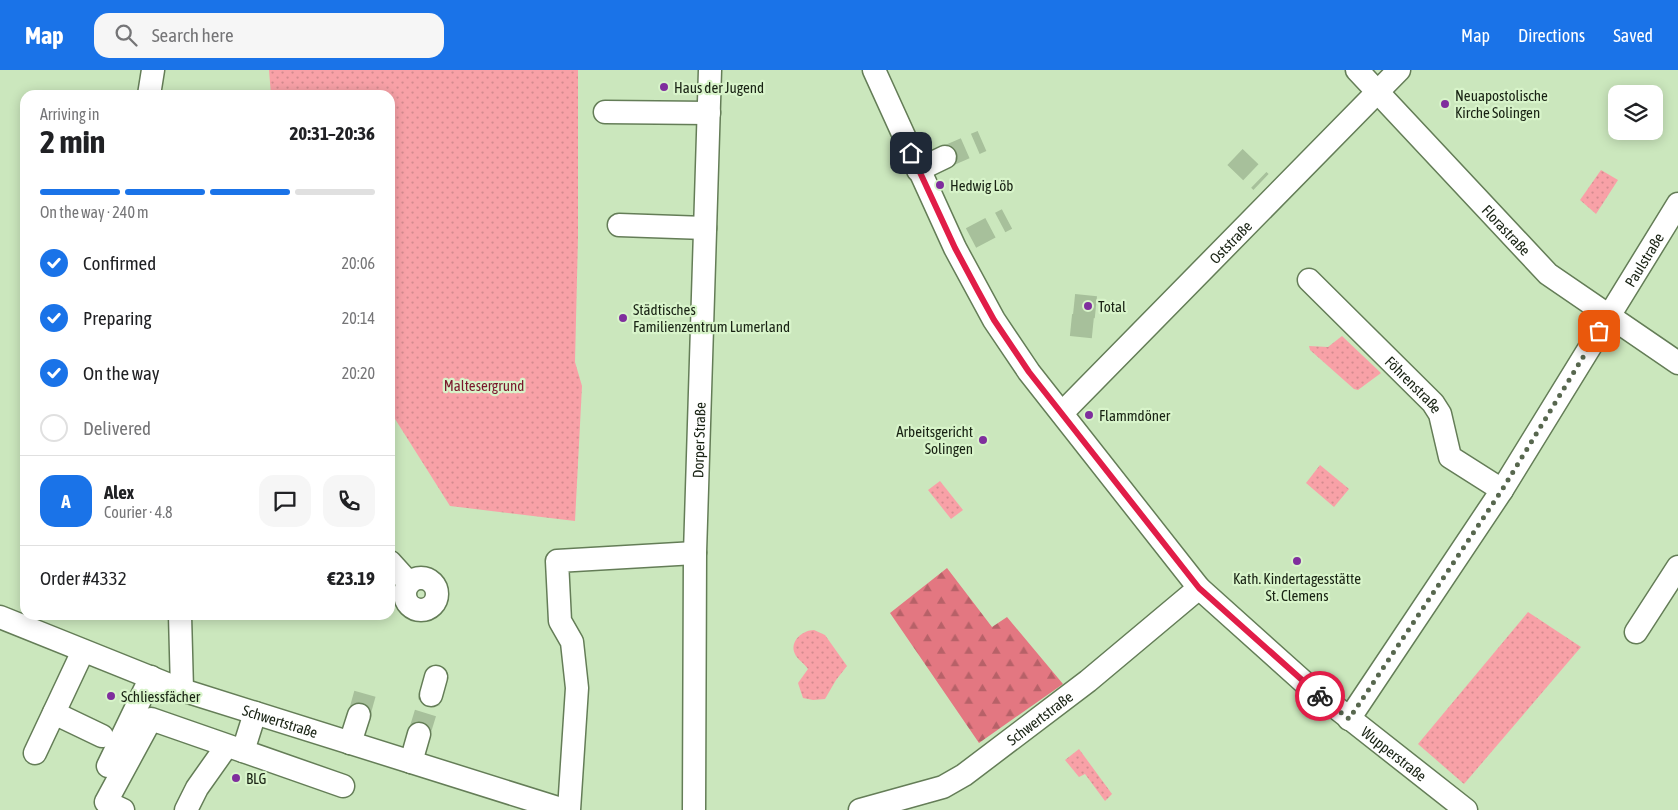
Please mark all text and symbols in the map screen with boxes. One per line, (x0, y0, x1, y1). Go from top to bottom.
search box (94, 13, 444, 58)
icon: search (112, 21, 140, 49)
text: Map (25, 22, 64, 49)
text: Search here (152, 24, 234, 46)
text: Map (1461, 25, 1490, 46)
text: Directions (1518, 25, 1585, 46)
text: Saved (1613, 25, 1653, 46)
place label: Haus der Jugend (674, 79, 764, 96)
marker: Haus der Jugend (658, 81, 670, 93)
map controls (1608, 85, 1663, 140)
button: layers (1608, 85, 1663, 140)
place label: Neuapostolische Kirche Solingen (1455, 87, 1548, 121)
marker: Neuapostolische Kirche Solingen (1439, 98, 1451, 110)
text: Arriving in (40, 105, 100, 123)
text: 20:31–20:36 (289, 122, 375, 144)
text: 2 min (40, 123, 105, 160)
pin (890, 132, 932, 174)
icon: home (897, 139, 925, 167)
place label: Hedwig Löb (950, 177, 1013, 194)
marker: Hedwig Löb (934, 179, 946, 191)
street label: Florastraße (1479, 201, 1534, 259)
text: On the way · 240 m (40, 203, 149, 221)
street label: Oststraße (1206, 217, 1255, 267)
street label: Paulstraße (1621, 229, 1667, 290)
icon: check (40, 249, 68, 277)
text: Confirmed (83, 252, 156, 274)
text: 20:06 (341, 254, 375, 272)
place label: Total (1098, 298, 1126, 315)
marker: Total (1082, 300, 1094, 312)
place label: Städtisches Familienzentrum Lumerland (633, 301, 790, 335)
icon: check (40, 304, 68, 332)
text: Preparing (83, 307, 152, 329)
text: 20:14 (342, 309, 375, 327)
pin (1578, 310, 1620, 352)
marker: Städtisches Familienzentrum Lumerland (617, 312, 629, 324)
icon: bag (1585, 317, 1613, 345)
street label: Föhrenstraße (1382, 352, 1446, 416)
icon: check (40, 359, 68, 387)
text: On the way (83, 362, 160, 384)
text: 20:20 (342, 364, 375, 382)
park label: Maltesergrund (444, 377, 524, 394)
street label: Dorper Straße (689, 402, 708, 478)
place label: Flammdöner (1099, 407, 1171, 424)
marker: Flammdöner (1083, 409, 1095, 421)
text: Delivered (83, 417, 151, 439)
place label: Arbeitsgericht Solingen (896, 423, 973, 457)
marker: Arbeitsgericht Solingen (977, 434, 989, 446)
button: chat (259, 475, 311, 527)
button: phone (323, 475, 375, 527)
text: Alex (104, 481, 134, 503)
text: A (61, 490, 71, 512)
text: Courier · 4.8 (104, 503, 173, 521)
marker: Kath. Kindertagesstätte St. Clemens (1291, 555, 1303, 567)
text: Order #4332 (40, 567, 127, 589)
text: €23.19 (327, 567, 375, 589)
place label: Kath. Kindertagesstätte St. Clemens (1233, 570, 1361, 604)
courier (1295, 671, 1345, 721)
icon: bike (1306, 682, 1334, 710)
street label: Schwertstraße (1003, 687, 1076, 748)
place label: Schliessfächer (121, 688, 201, 705)
marker: Schliessfächer (105, 690, 117, 702)
street label: Schwertstraße (240, 701, 320, 741)
street label: Wupperstraße (1358, 723, 1430, 784)
place label: BLG (246, 770, 267, 787)
marker: BLG (230, 772, 242, 784)

